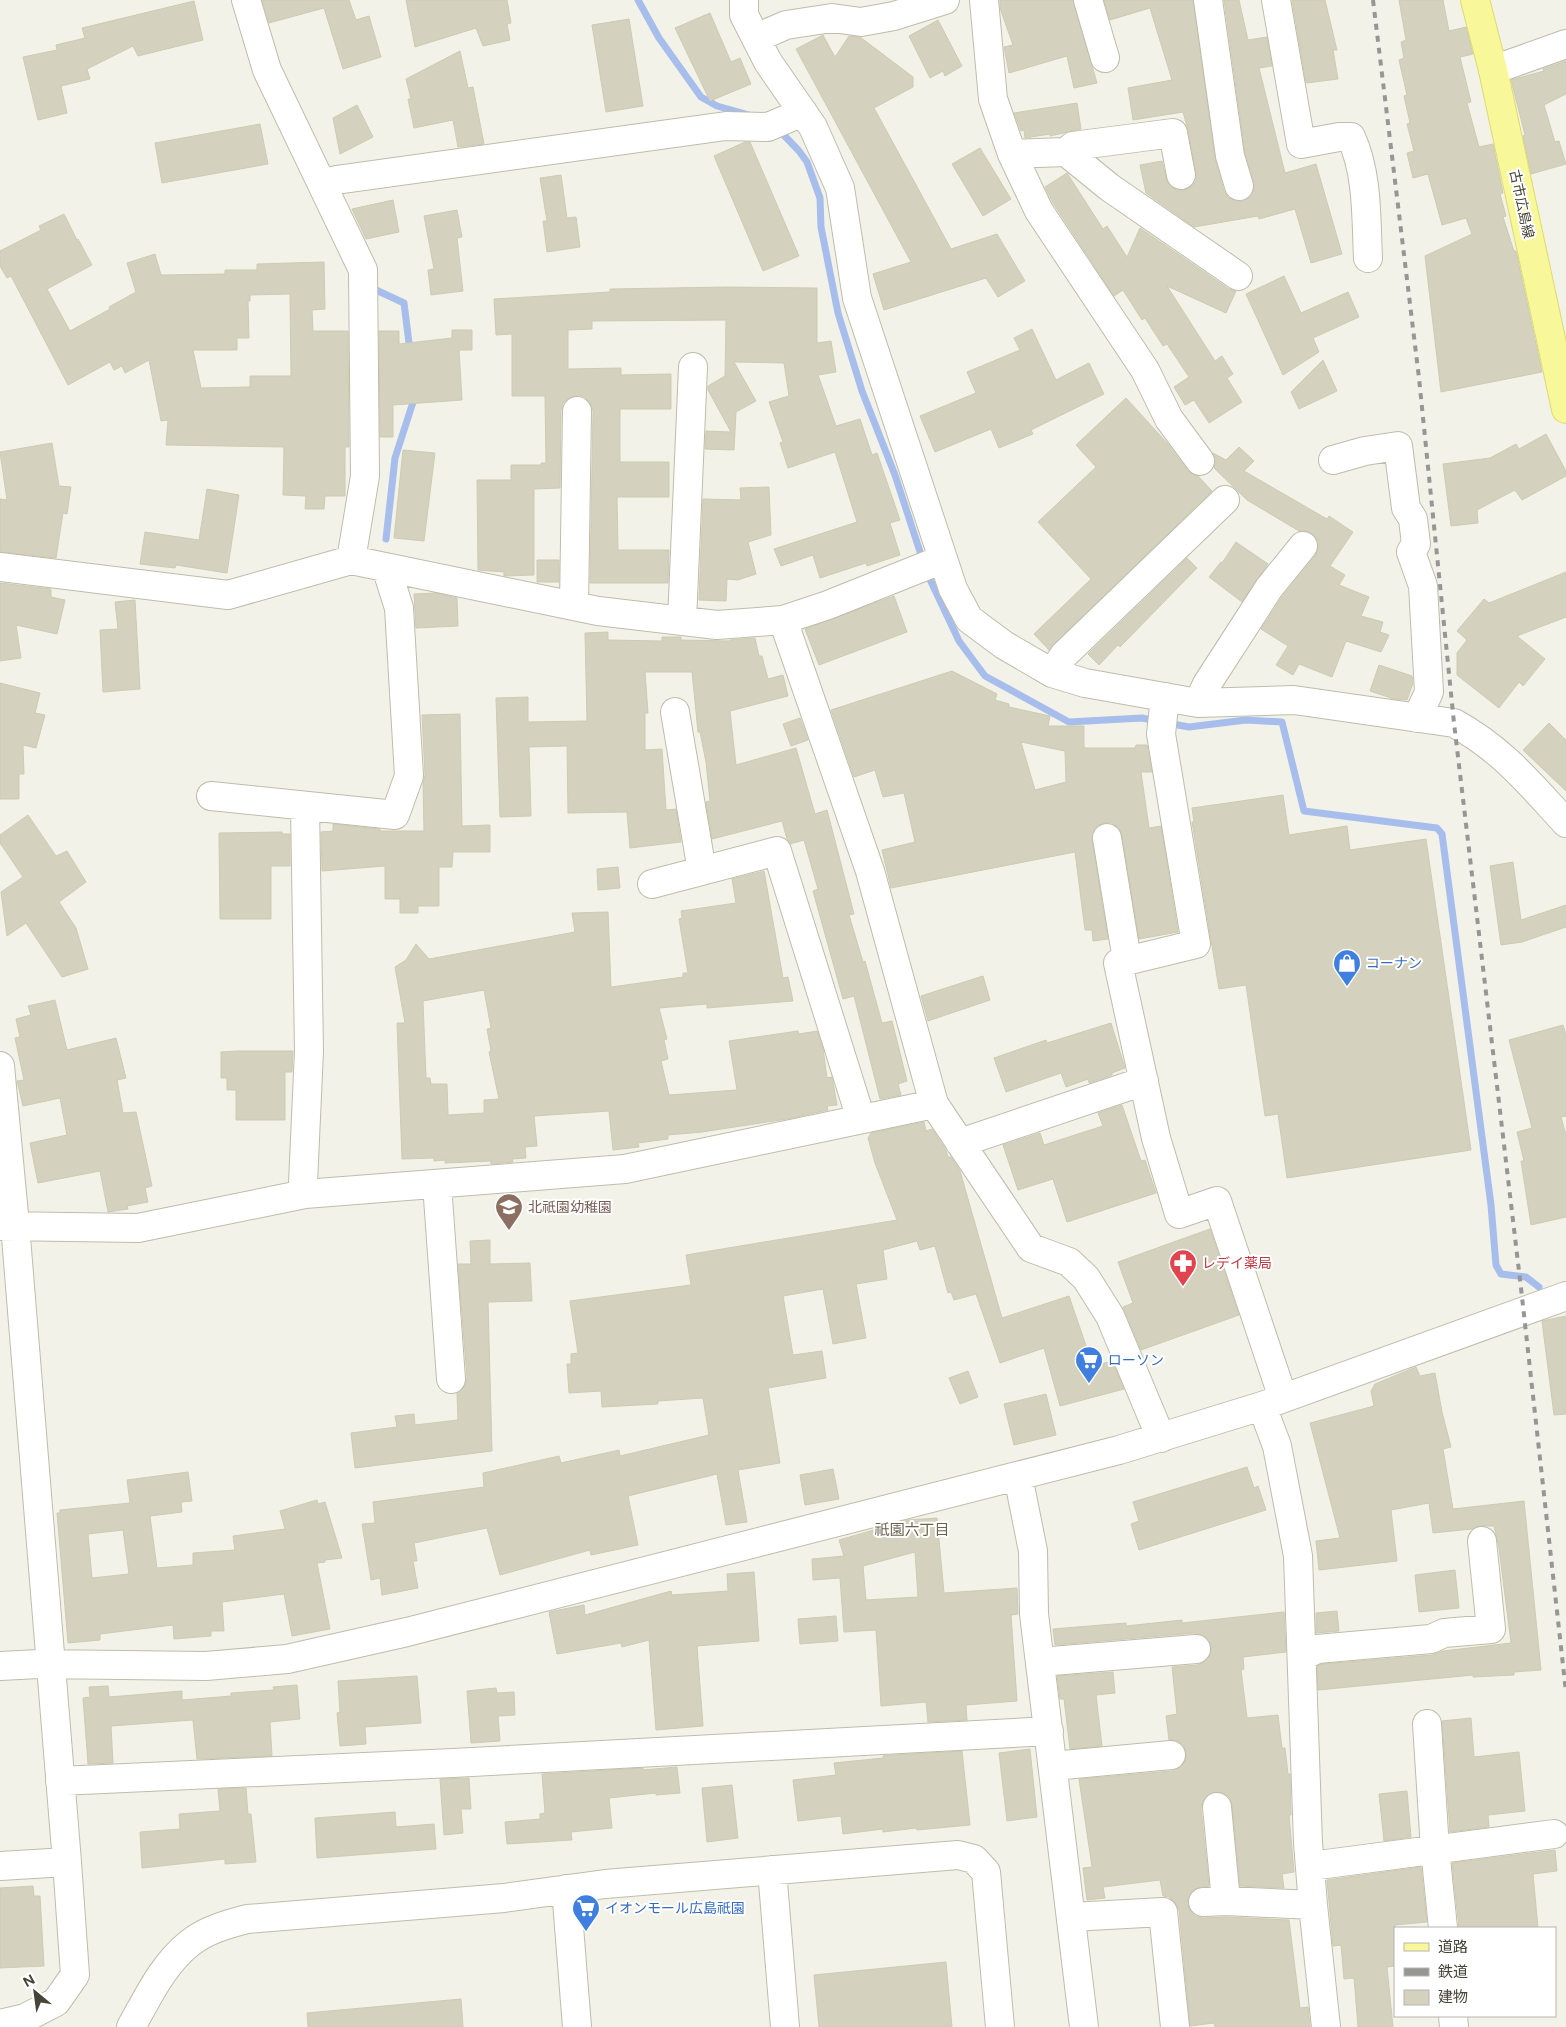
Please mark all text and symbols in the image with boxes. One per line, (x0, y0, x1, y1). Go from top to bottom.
street label: 古市広島線 (1506, 168, 1537, 240)
shop icon: コーナン (1332, 948, 1362, 987)
place label: コーナン (1366, 955, 1422, 972)
school or university icon: 北祇園幼稚園 (494, 1192, 524, 1231)
place label: 北祇園幼稚園 (528, 1199, 612, 1216)
pharmacy icon: レデイ薬局 (1168, 1248, 1198, 1287)
place label: レデイ薬局 (1202, 1255, 1272, 1272)
supermarket icon: ローソン (1074, 1345, 1104, 1384)
place label: ローソン (1108, 1352, 1164, 1369)
district label: 祇園六丁目 (874, 1521, 950, 1539)
supermarket icon: イオンモール広島祇園 (571, 1893, 601, 1932)
place label: イオンモール広島祇園 (605, 1900, 745, 1917)
legend (1394, 1927, 1556, 2017)
text: 道路 (1438, 1938, 1468, 1956)
text: 鉄道 (1438, 1963, 1468, 1981)
north arrow (10, 1967, 60, 2017)
text: N (20, 1971, 38, 1991)
text: 建物 (1438, 1988, 1468, 2006)

